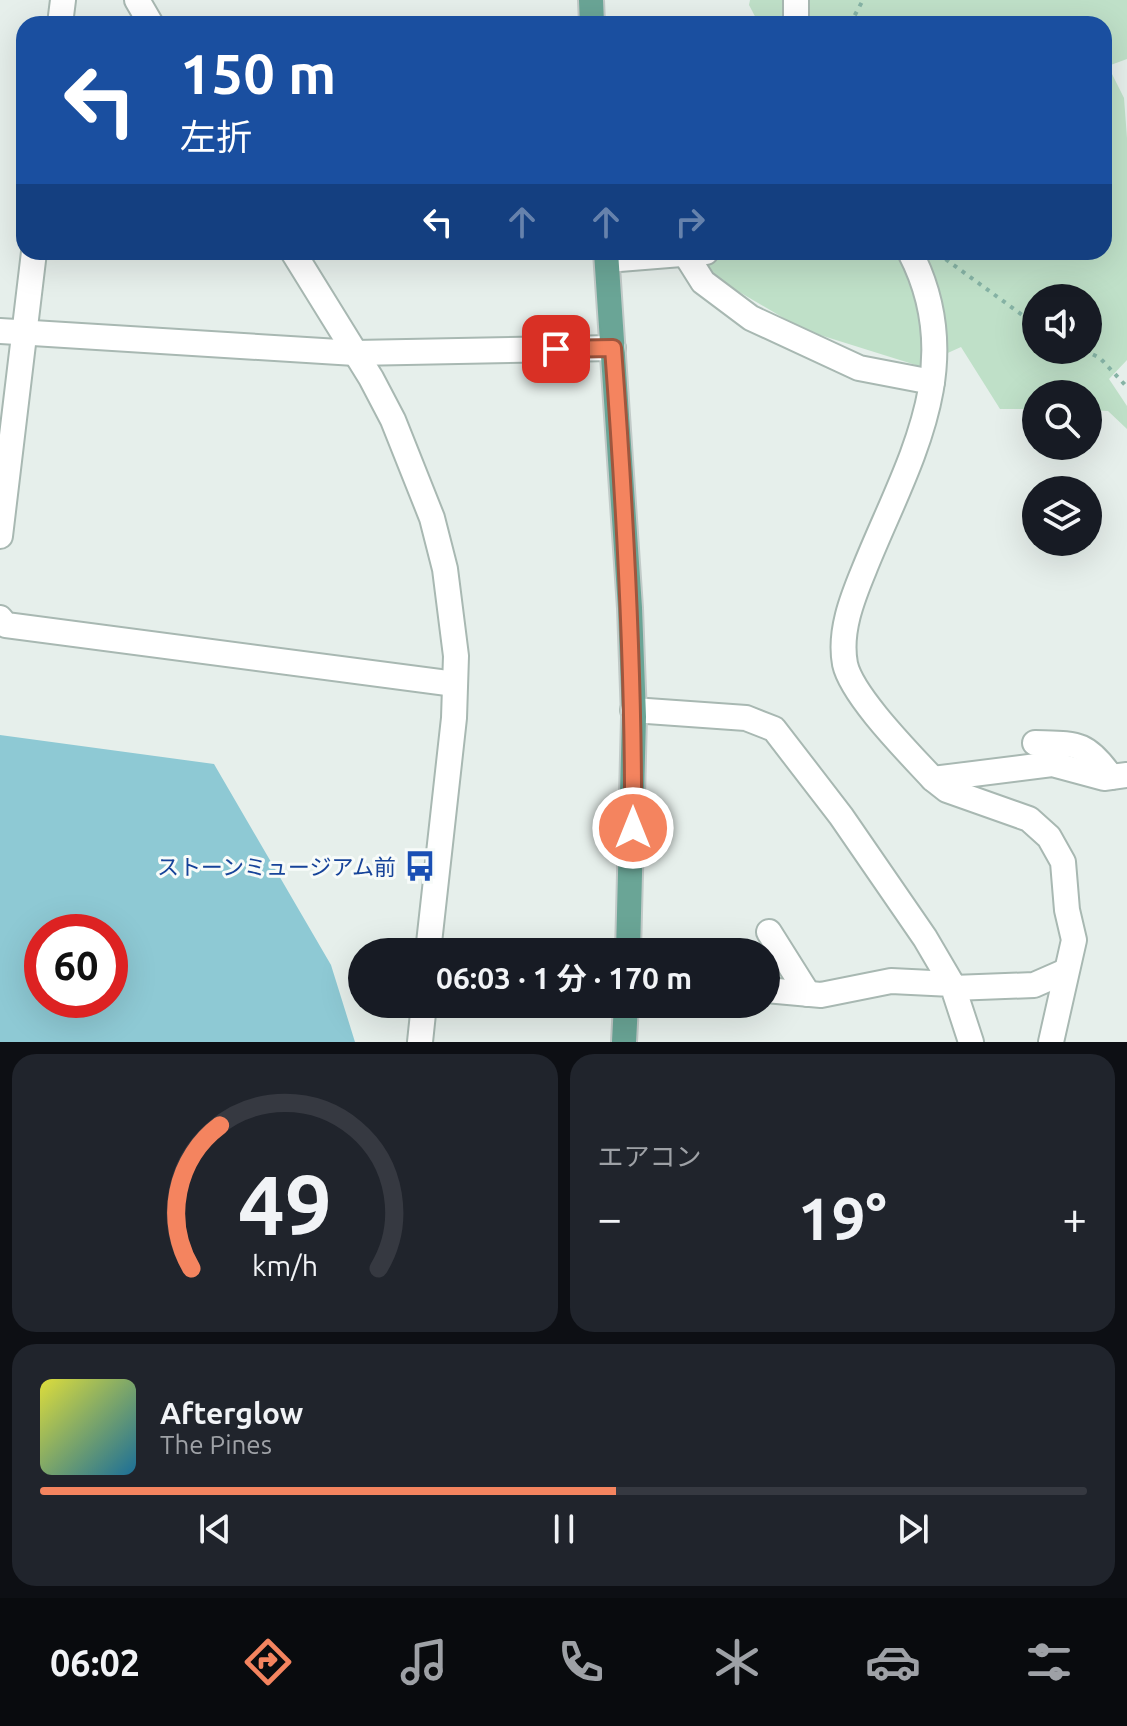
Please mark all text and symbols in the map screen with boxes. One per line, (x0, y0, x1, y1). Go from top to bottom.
text: 150 m (180, 42, 336, 105)
icon: left (48, 48, 152, 152)
text: 左折 (180, 116, 252, 157)
icon: left (416, 200, 460, 244)
icon: ahead (500, 200, 544, 244)
icon: ahead (584, 200, 628, 244)
icon: right (668, 200, 712, 244)
map controls (1022, 284, 1102, 556)
button: sound (1022, 284, 1102, 364)
pin (522, 315, 590, 383)
icon: arrive (534, 327, 578, 371)
button: search (1022, 380, 1102, 460)
button: layers (1022, 476, 1102, 556)
position arrow (591, 786, 675, 870)
bus stop icon: ストーンミュージアム前 (403, 849, 437, 883)
place label: ストーンミュージアム前 (157, 854, 396, 879)
speed limit sign: 60 (24, 914, 128, 1018)
text: 06:03 · 1 分 · 170 m (436, 961, 692, 995)
text: エアコン (598, 1142, 702, 1171)
text: 49 (238, 1157, 332, 1251)
text: 19° (798, 1184, 887, 1251)
text: − (598, 1193, 622, 1242)
text: + (1062, 1193, 1087, 1242)
text: km/h (252, 1249, 318, 1281)
text: Afterglow (160, 1396, 303, 1430)
text: The Pines (160, 1430, 272, 1459)
icon: previous (193, 1507, 237, 1551)
icon: pause (542, 1507, 586, 1551)
icon: next (891, 1507, 935, 1551)
icon: directions (240, 1634, 296, 1690)
icon: music (396, 1634, 452, 1690)
icon: phone (553, 1634, 609, 1690)
icon: climate (709, 1634, 765, 1690)
icon: car (865, 1634, 921, 1690)
icon: filters (1021, 1634, 1077, 1690)
text: 06:02 (50, 1642, 140, 1683)

